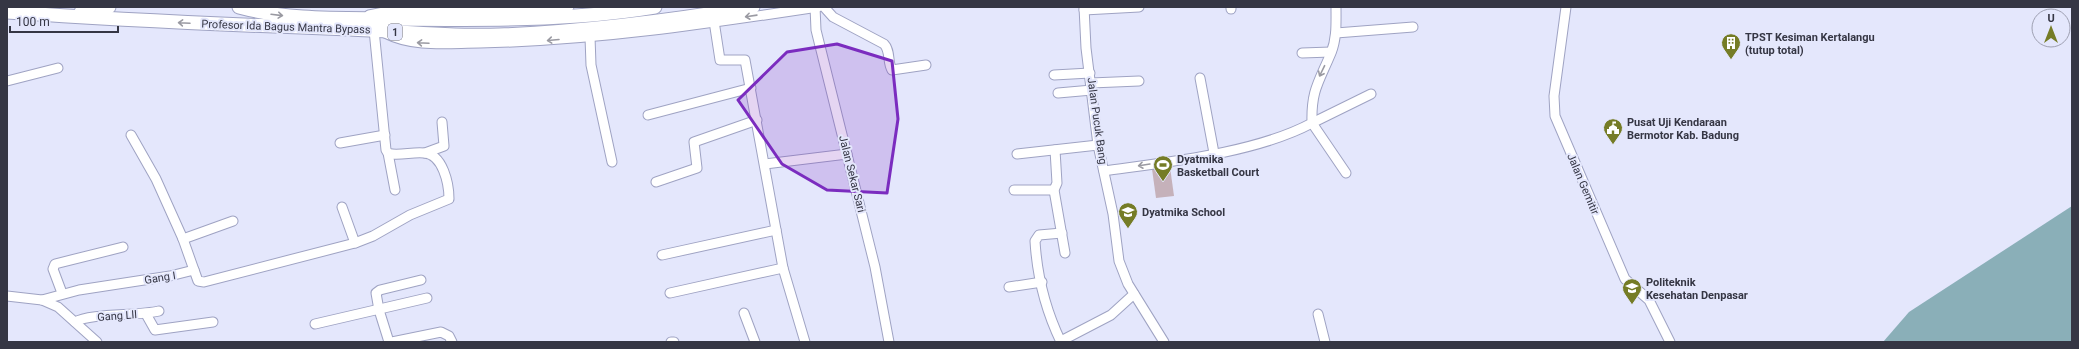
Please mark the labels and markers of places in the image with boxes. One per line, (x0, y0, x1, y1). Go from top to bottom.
place label: TPST Kesiman Kertalangu (tutup total) (1745, 31, 1875, 57)
building icon: TPST Kesiman Kertalangu (tutup total) (1720, 32, 1742, 60)
place label: Pusat Uji Kendaraan Bermotor Kab. Badung (1627, 116, 1739, 142)
public building icon: Pusat Uji Kendaraan Bermotor Kab. Badung (1602, 117, 1624, 145)
place label: Dyatmika Basketball Court (1177, 153, 1259, 179)
sports icon: Dyatmika Basketball Court (1152, 154, 1174, 182)
school or university icon: Dyatmika School (1117, 201, 1139, 229)
place label: Dyatmika School (1142, 206, 1225, 219)
place label: Politeknik Kesehatan Denpasar (1646, 276, 1748, 302)
school or university icon: Politeknik Kesehatan Denpasar (1621, 277, 1643, 305)

